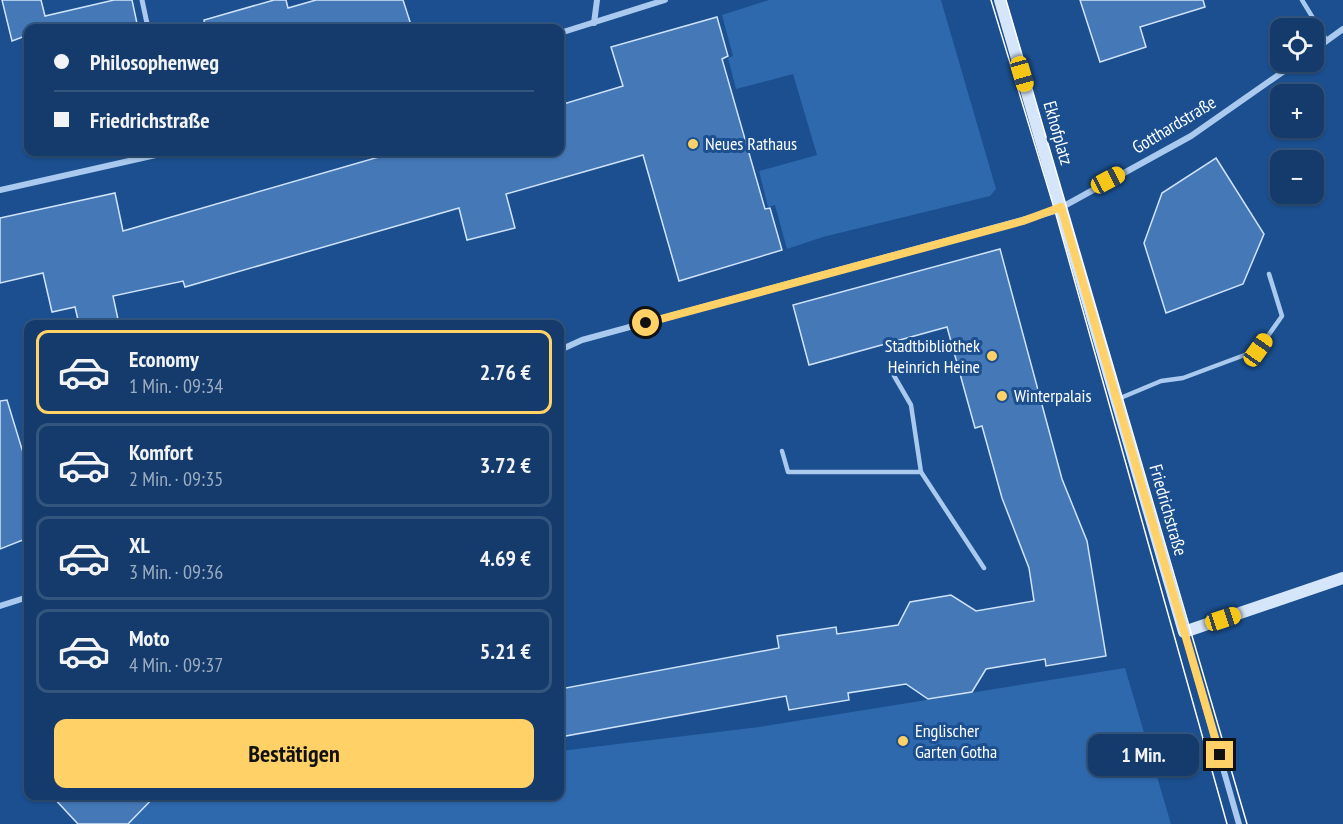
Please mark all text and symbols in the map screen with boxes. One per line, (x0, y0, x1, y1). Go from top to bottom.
map controls (1270, 18, 1324, 204)
button: locate (1270, 18, 1324, 72)
text: Philosophenweg (90, 48, 219, 76)
car (1008, 54, 1036, 94)
button: + (1270, 84, 1324, 138)
street label: Gotthardstraße (1128, 91, 1220, 159)
street label: Ekhofplatz (1038, 98, 1079, 168)
text: Friedrichstraße (90, 106, 210, 134)
place label: Neues Rathaus (705, 132, 797, 155)
marker: Neues Rathaus (686, 137, 700, 151)
button: − (1270, 150, 1324, 204)
car (1088, 164, 1128, 196)
route start (632, 309, 659, 336)
car (1240, 330, 1276, 370)
place label: Stadtbibliothek Heinrich Heine (885, 334, 980, 378)
icon: car (57, 345, 111, 399)
text: Economy (129, 345, 199, 373)
marker: Stadtbibliothek Heinrich Heine (985, 349, 999, 363)
text: 2.76 € (480, 358, 531, 386)
text: 1 Min. · 09:34 (129, 373, 223, 399)
place label: Winterpalais (1014, 384, 1092, 407)
marker: Winterpalais (995, 389, 1009, 403)
icon: car (57, 438, 111, 492)
text: Komfort (129, 438, 193, 466)
text: 3.72 € (480, 451, 531, 479)
street label: Friedrichstraße (1144, 461, 1192, 558)
text: 2 Min. · 09:35 (129, 466, 223, 492)
icon: car (57, 531, 111, 585)
text: XL (129, 531, 150, 559)
text: 4.69 € (480, 544, 531, 572)
text: 3 Min. · 09:36 (129, 559, 223, 585)
car (1203, 605, 1243, 633)
icon: car (57, 624, 111, 678)
text: Moto (129, 624, 170, 652)
text: 5.21 € (480, 637, 531, 665)
text: 4 Min. · 09:37 (129, 652, 223, 678)
button: Bestätigen (54, 719, 534, 788)
place label: Englischer Garten Gotha (915, 719, 997, 763)
marker: Englischer Garten Gotha (896, 734, 910, 748)
callout: 1 Min. (1088, 734, 1199, 776)
route end (1206, 741, 1233, 768)
text: 1 Min. (1121, 742, 1166, 768)

